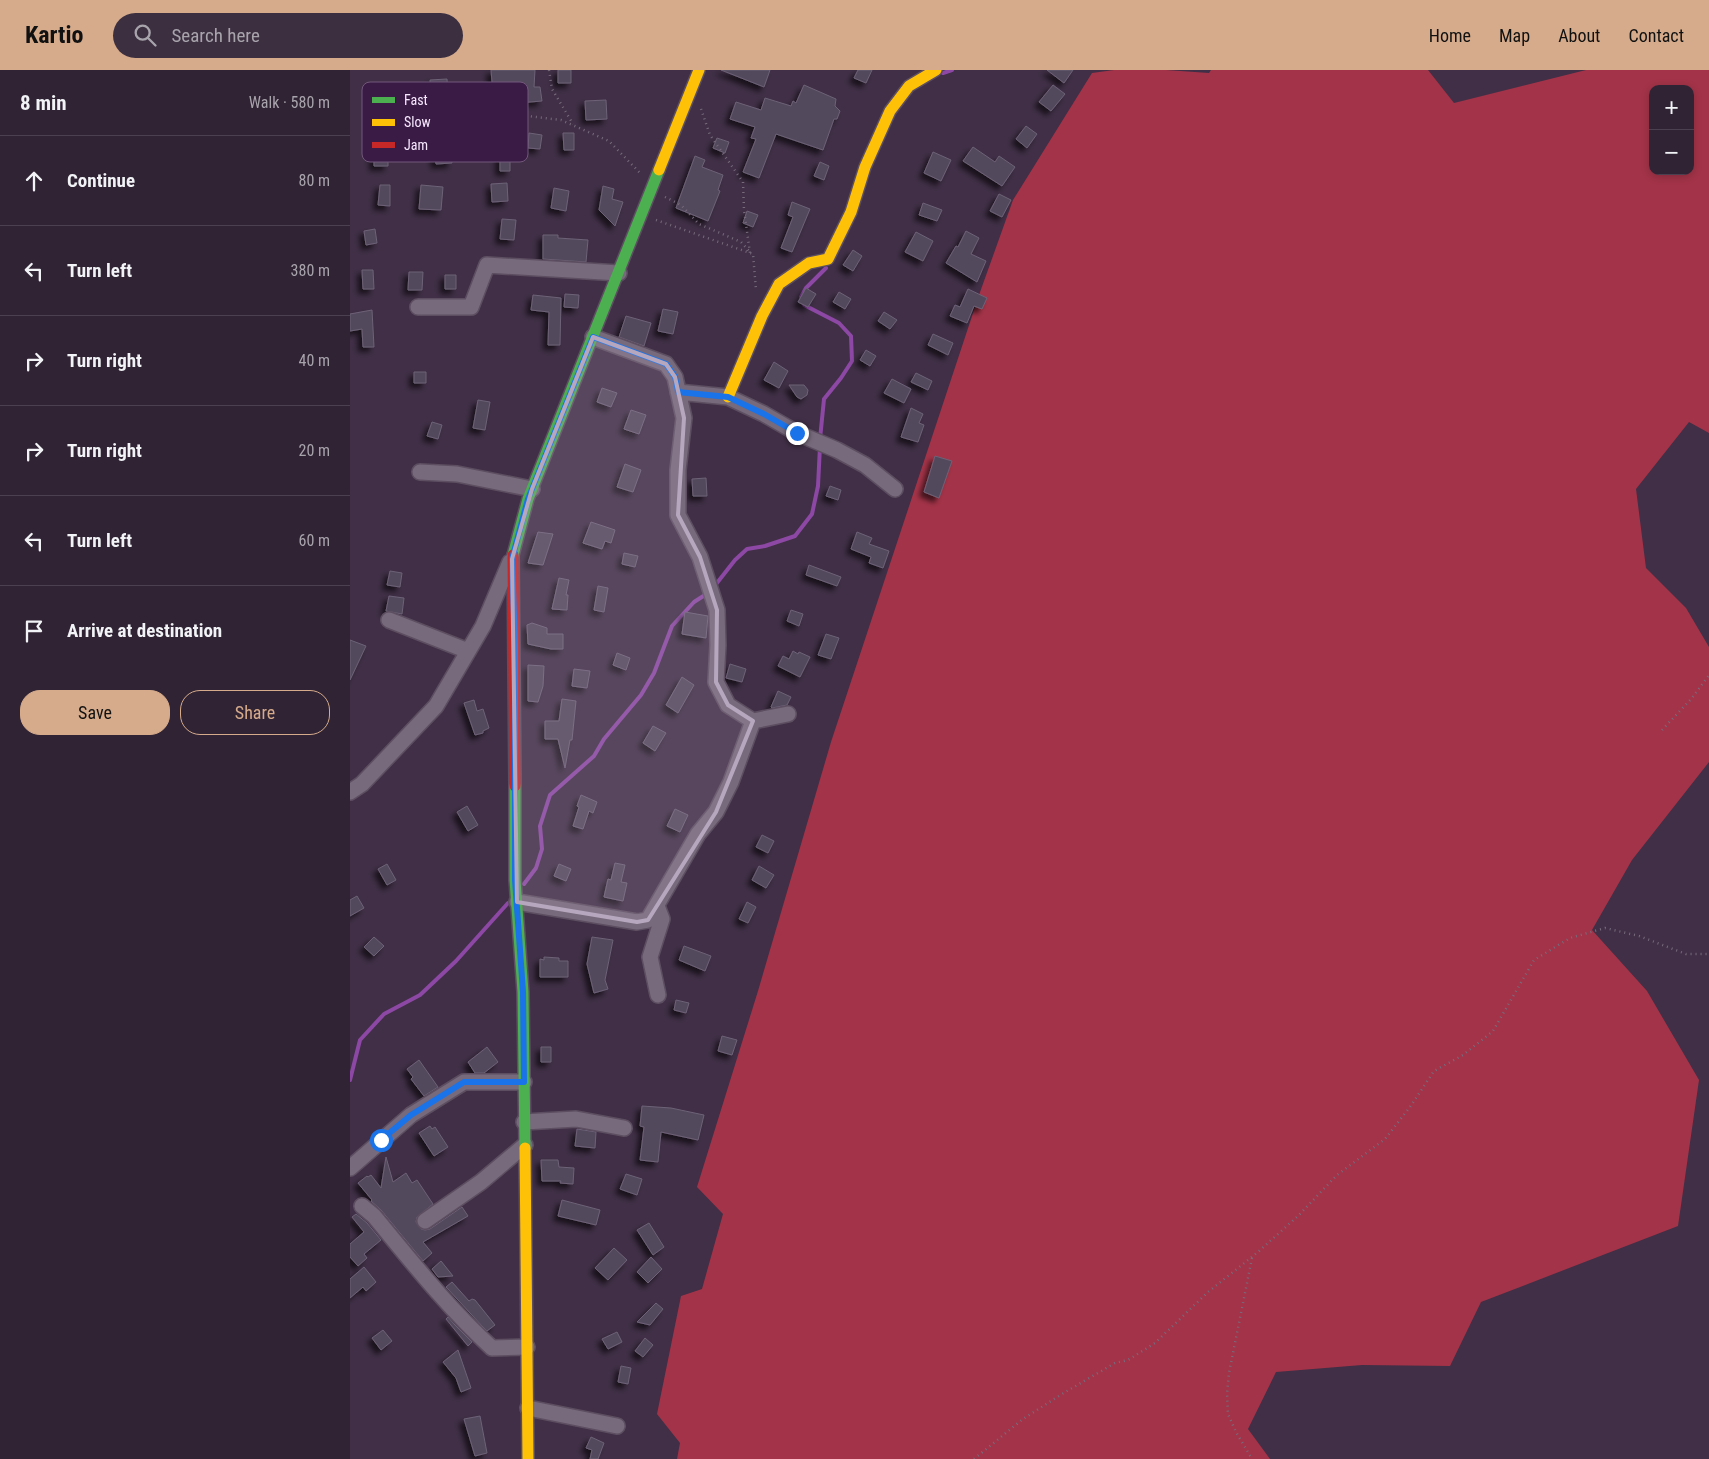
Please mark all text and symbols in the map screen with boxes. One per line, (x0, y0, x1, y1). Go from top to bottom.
search box (113, 13, 463, 58)
text: Kartio (25, 21, 83, 49)
icon: search (131, 21, 159, 49)
text: Search here (171, 24, 260, 47)
text: Home (1429, 25, 1471, 46)
text: Map (1499, 25, 1530, 46)
text: About (1558, 25, 1600, 46)
text: Contact (1628, 25, 1684, 46)
legend (362, 82, 528, 162)
map controls (1649, 85, 1694, 175)
button: + (1649, 85, 1694, 130)
text: 8 min (20, 91, 67, 115)
text: Fast (404, 92, 428, 108)
text: Walk · 580 m (249, 93, 330, 112)
text: Slow (404, 114, 431, 130)
button: − (1649, 130, 1694, 175)
text: Jam (404, 137, 428, 153)
icon: ahead (20, 167, 48, 195)
text: Continue (67, 169, 135, 192)
text: 80 m (298, 171, 330, 190)
icon: left (20, 257, 48, 285)
text: Turn left (67, 259, 132, 282)
text: 380 m (291, 261, 330, 280)
icon: right (20, 347, 48, 375)
text: Turn right (67, 349, 142, 372)
text: 40 m (298, 351, 330, 370)
route end (786, 422, 809, 445)
icon: right (20, 437, 48, 465)
text: Turn right (67, 439, 142, 462)
text: 20 m (298, 441, 330, 460)
icon: left (20, 527, 48, 555)
text: Turn left (67, 529, 132, 552)
text: 60 m (298, 531, 330, 550)
icon: arrive (20, 617, 48, 645)
text: Arrive at destination (67, 619, 222, 642)
button: Save (20, 690, 170, 735)
button: Share (180, 690, 330, 735)
route start (370, 1129, 393, 1152)

